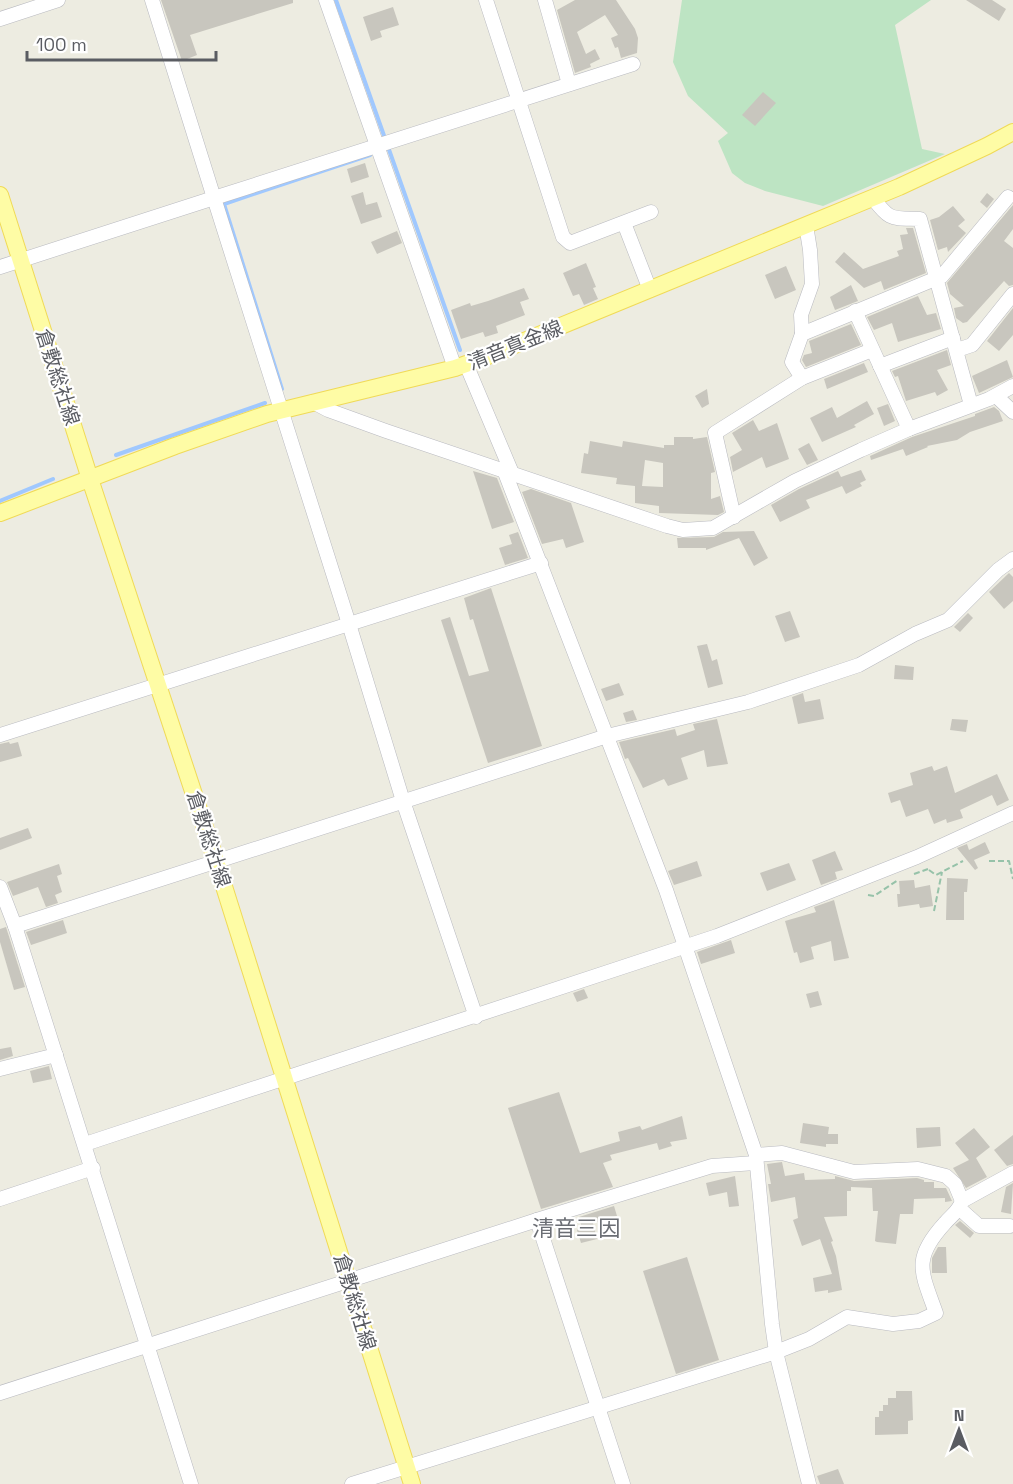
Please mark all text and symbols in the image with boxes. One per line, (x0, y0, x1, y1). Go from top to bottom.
scale bar (27, 24, 216, 62)
text: 100 m (36, 33, 87, 56)
street label: 清音真金線 (464, 314, 566, 376)
street label: 倉敷総社線 (30, 325, 86, 429)
street label: 倉敷総社線 (181, 787, 237, 891)
district label: 清音三因 (532, 1214, 620, 1242)
street label: 倉敷総社線 (328, 1250, 382, 1354)
north arrow (929, 1400, 989, 1460)
text: N (954, 1405, 964, 1426)

